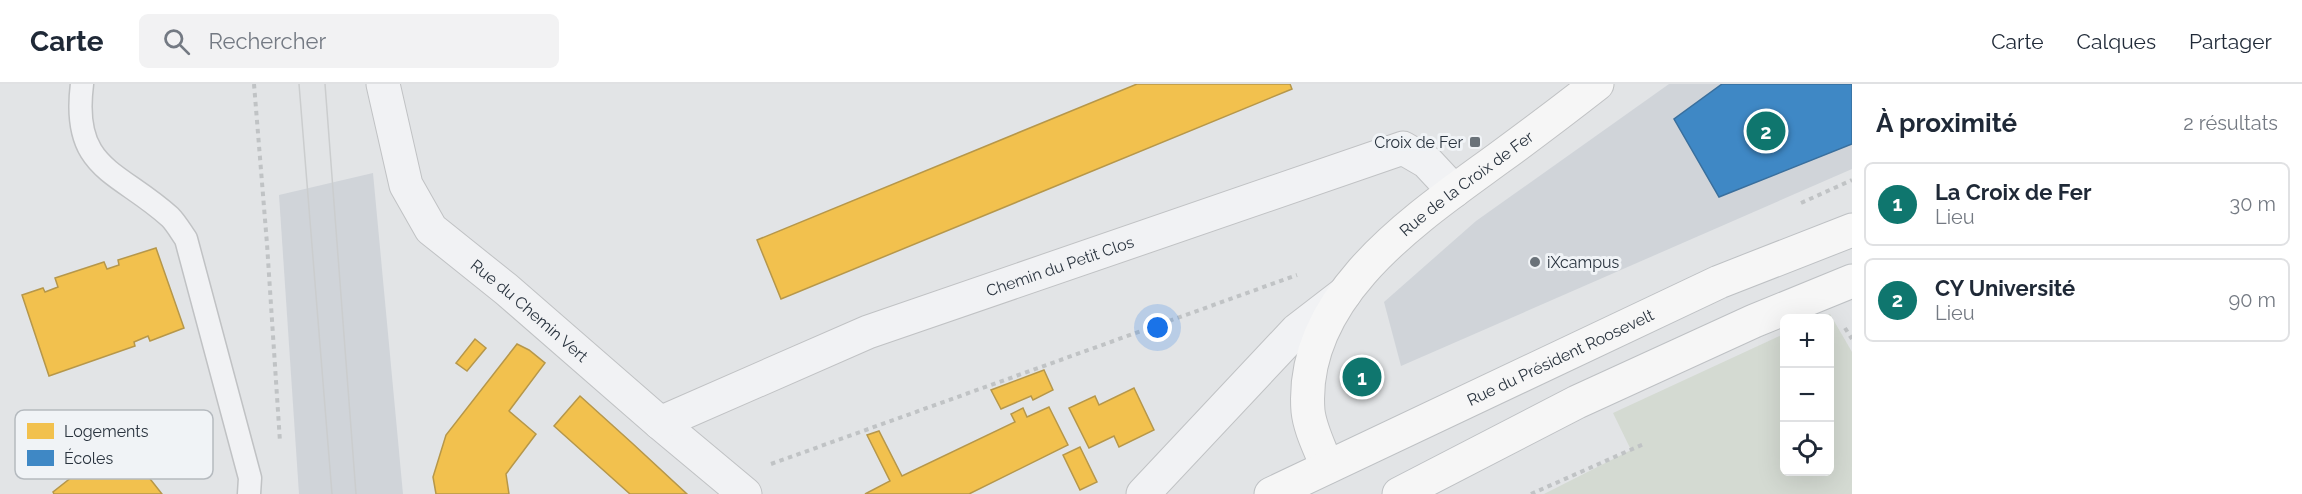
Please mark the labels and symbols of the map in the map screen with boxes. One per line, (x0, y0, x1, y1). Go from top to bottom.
pin: 2 (1746, 108, 1786, 154)
street label: Rue de la Croix de Fer (1395, 126, 1537, 240)
place label: Croix de Fer (1374, 133, 1463, 152)
marker: Croix de Fer (1468, 135, 1482, 149)
street label: Chemin du Petit Clos (984, 232, 1137, 300)
place label: iXcampus (1547, 253, 1620, 272)
street label: Rue du Chemin Vert (467, 255, 592, 366)
marker: iXcampus (1528, 255, 1542, 269)
street label: Rue du Président Roosevelt (1464, 305, 1657, 409)
your location (1143, 313, 1172, 342)
pin: 1 (1342, 354, 1382, 400)
legend (15, 410, 213, 479)
text: Logements (64, 422, 149, 441)
text: Écoles (64, 448, 113, 468)

